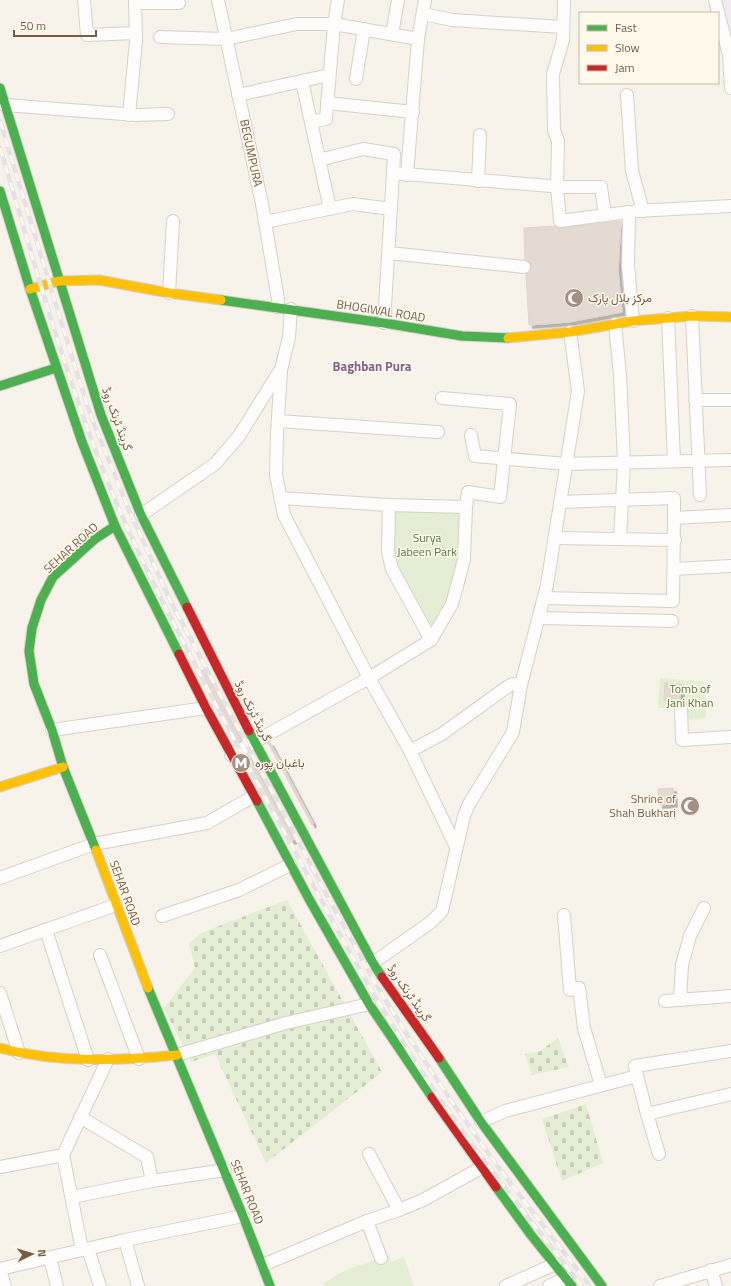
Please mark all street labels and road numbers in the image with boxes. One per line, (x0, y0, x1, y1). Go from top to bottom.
street label: BEGUMPURA (235, 117, 268, 188)
street label: BHOGIWAL ROAD (335, 294, 427, 327)
street label: گرینڈ ٹرنک روڈ (97, 384, 138, 453)
street label: SEHAR ROAD (39, 517, 103, 578)
street label: گرینڈ ٹرنک روڈ (230, 677, 277, 745)
street label: SEHAR ROAD (105, 857, 146, 928)
street label: گرینڈ ٹرنک روڈ (383, 960, 436, 1025)
street label: SEHAR ROAD (226, 1156, 269, 1227)

